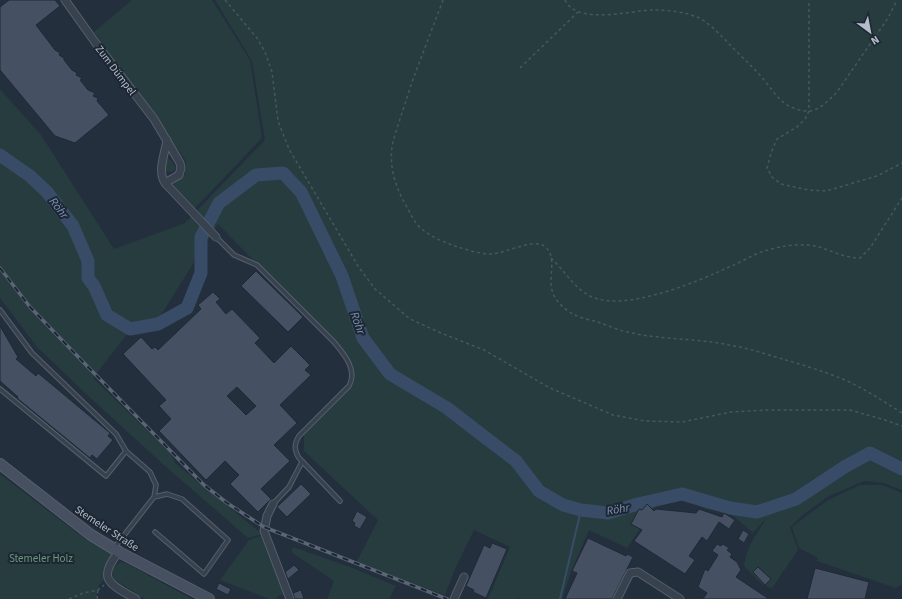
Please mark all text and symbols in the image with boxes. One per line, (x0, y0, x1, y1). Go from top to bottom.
north arrow (850, 12, 890, 52)
text: N (868, 32, 882, 48)
street label: Zum Dümpel (92, 42, 140, 99)
water label: Röhr (45, 194, 73, 223)
water label: Röhr (346, 309, 370, 338)
water label: Röhr (605, 499, 632, 520)
street label: Stemeler Straße (72, 502, 142, 555)
park label: Stemeler Holz (9, 551, 73, 566)

